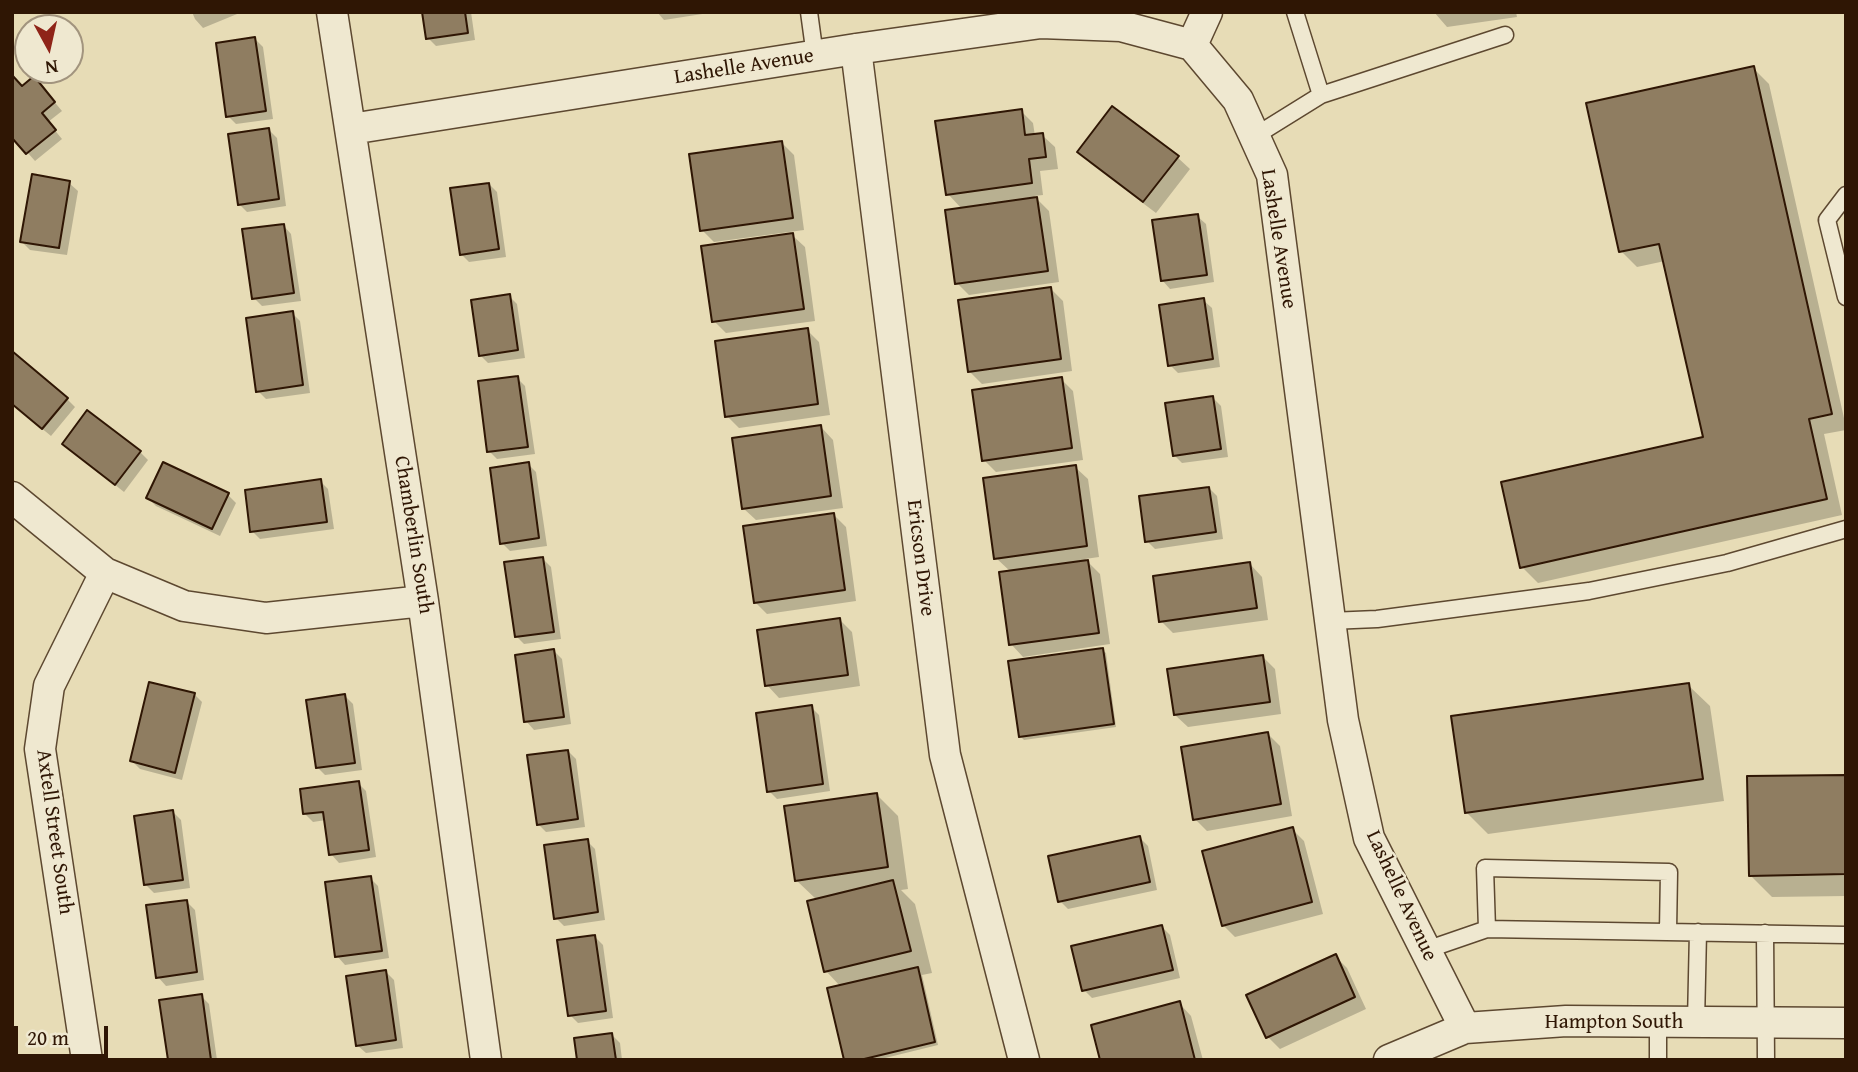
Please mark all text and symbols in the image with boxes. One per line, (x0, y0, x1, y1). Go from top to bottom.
north arrow (14, 14, 84, 84)
street label: Lashelle Avenue (672, 44, 816, 90)
text: N (43, 53, 60, 83)
street label: Lashelle Avenue (1255, 167, 1301, 311)
street label: Chamberlin South (388, 454, 438, 616)
street label: Ericson Drive (900, 498, 940, 618)
street label: Axtell Street South (30, 748, 78, 916)
street label: Lashelle Avenue (1360, 827, 1442, 965)
street label: Hampton South (1545, 1010, 1683, 1036)
scale bar (18, 1012, 112, 1056)
text: 20 m (27, 1022, 69, 1053)

